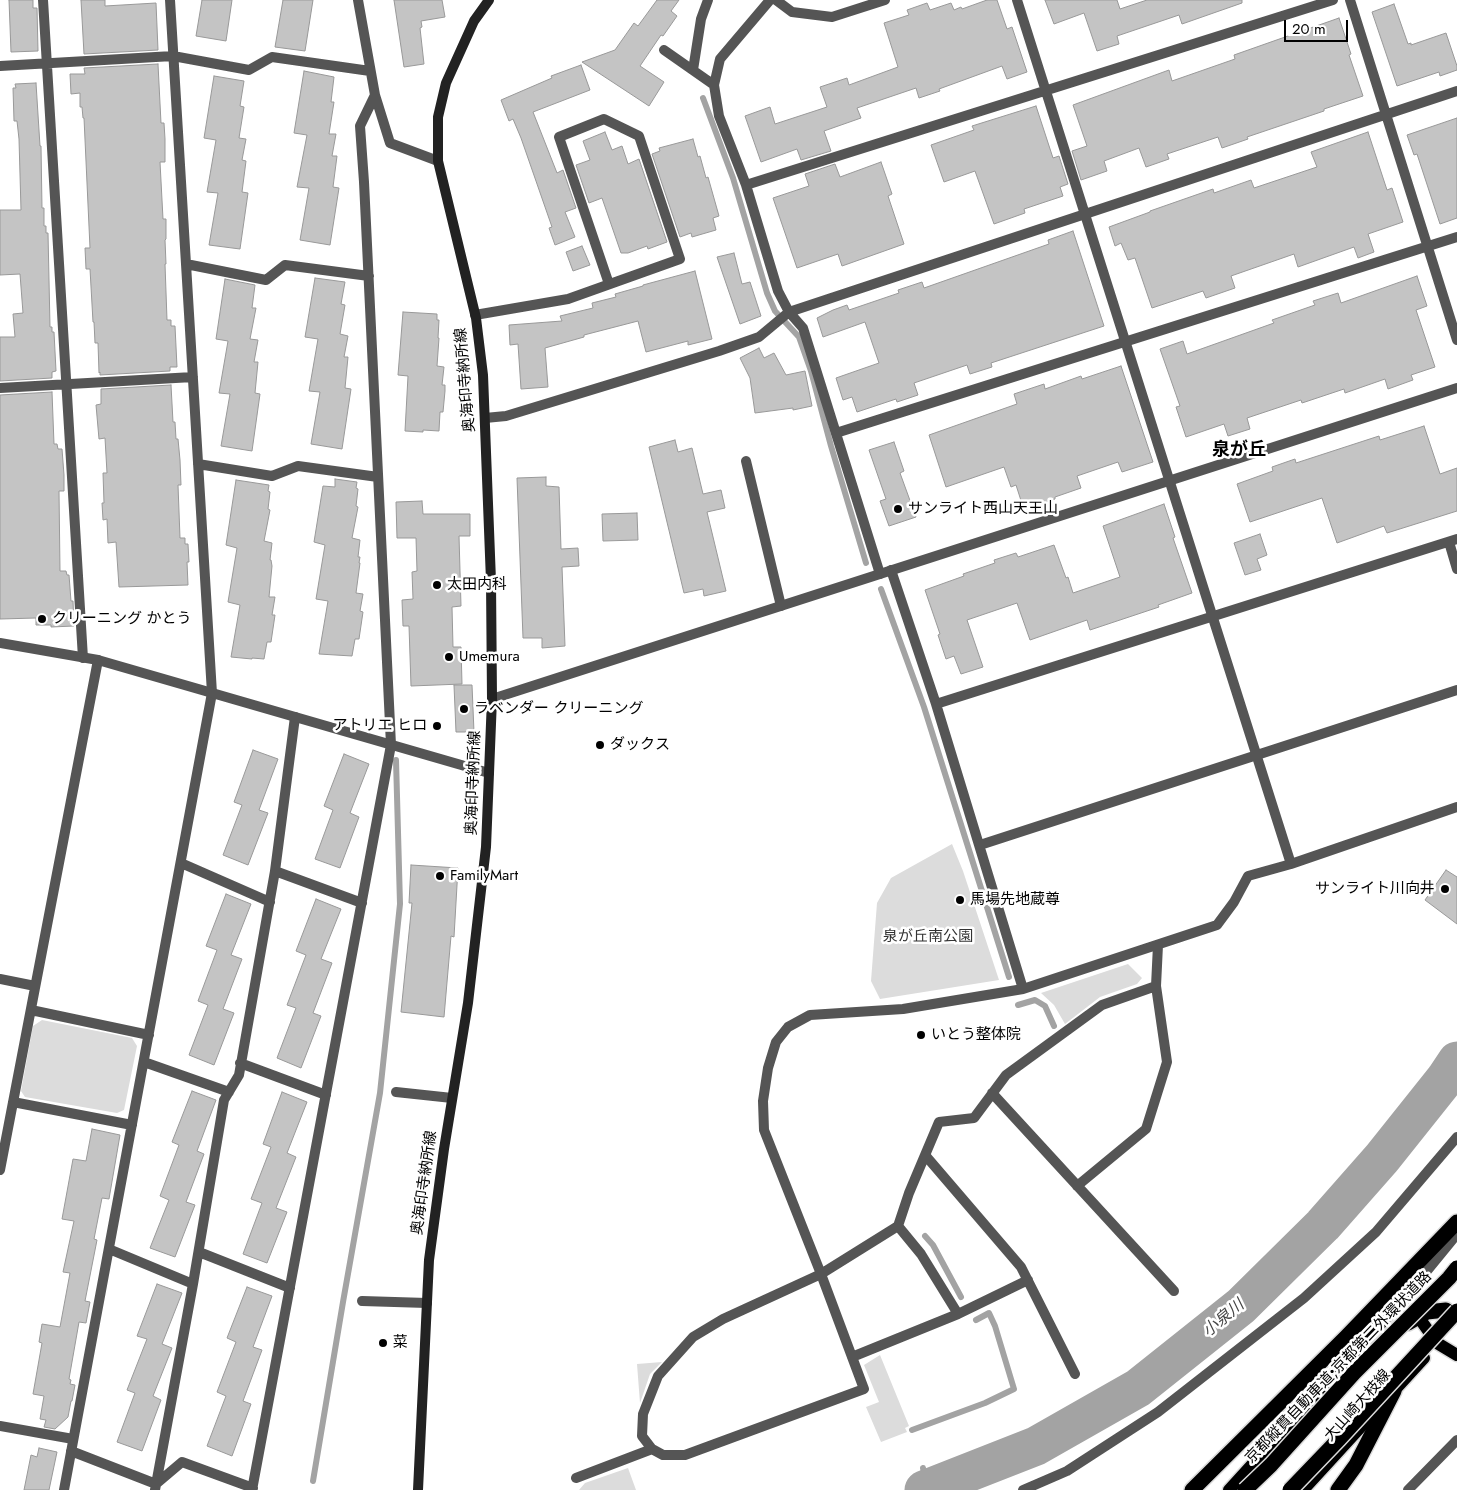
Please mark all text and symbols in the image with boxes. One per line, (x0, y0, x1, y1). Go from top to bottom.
scale bar (1287, 10, 1351, 42)
text: 20 m (1292, 18, 1326, 40)
street label: 奥海印寺納所線 (452, 327, 480, 433)
district label: 泉が丘 (1212, 440, 1266, 462)
place label: サンライト西山天王山 (908, 500, 1058, 518)
marker: サンライト西山天王山 (892, 503, 904, 515)
place label: 太田内科 (447, 576, 507, 594)
marker: 太田内科 (431, 579, 443, 591)
place label: クリーニング かとう (52, 610, 191, 628)
marker: クリーニング かとう (36, 613, 48, 625)
place label: Umemura (459, 648, 520, 666)
marker: Umemura (443, 651, 455, 663)
place label: ラベンダー クリーニング (474, 700, 643, 718)
marker: ラベンダー クリーニング (458, 703, 470, 715)
place label: アトリエ ヒロ (333, 717, 427, 735)
marker: アトリエ ヒロ (431, 720, 443, 732)
street label: 奥海印寺納所線 (463, 730, 485, 836)
place label: ダックス (610, 736, 670, 754)
marker: ダックス (594, 739, 606, 751)
place label: FamilyMart (450, 867, 518, 885)
marker: FamilyMart (434, 870, 446, 882)
place label: サンライト川向井 (1315, 880, 1435, 898)
marker: サンライト川向井 (1439, 883, 1451, 895)
place label: 馬場先地蔵尊 (970, 891, 1060, 909)
marker: 馬場先地蔵尊 (954, 894, 966, 906)
park label: 泉が丘南公園 (883, 928, 973, 946)
place label: いとう整体院 (931, 1026, 1021, 1044)
marker: いとう整体院 (915, 1029, 927, 1041)
street label: 奥海印寺納所線 (409, 1130, 441, 1236)
street label: 京都縦貫自動車道;京都第二外環状道路 (1242, 1268, 1436, 1468)
water label: 小泉川 (1199, 1296, 1249, 1342)
place label: 菜 (393, 1334, 408, 1352)
marker: 菜 (377, 1337, 389, 1349)
street label: 大山崎大枝線 (1321, 1367, 1395, 1445)

